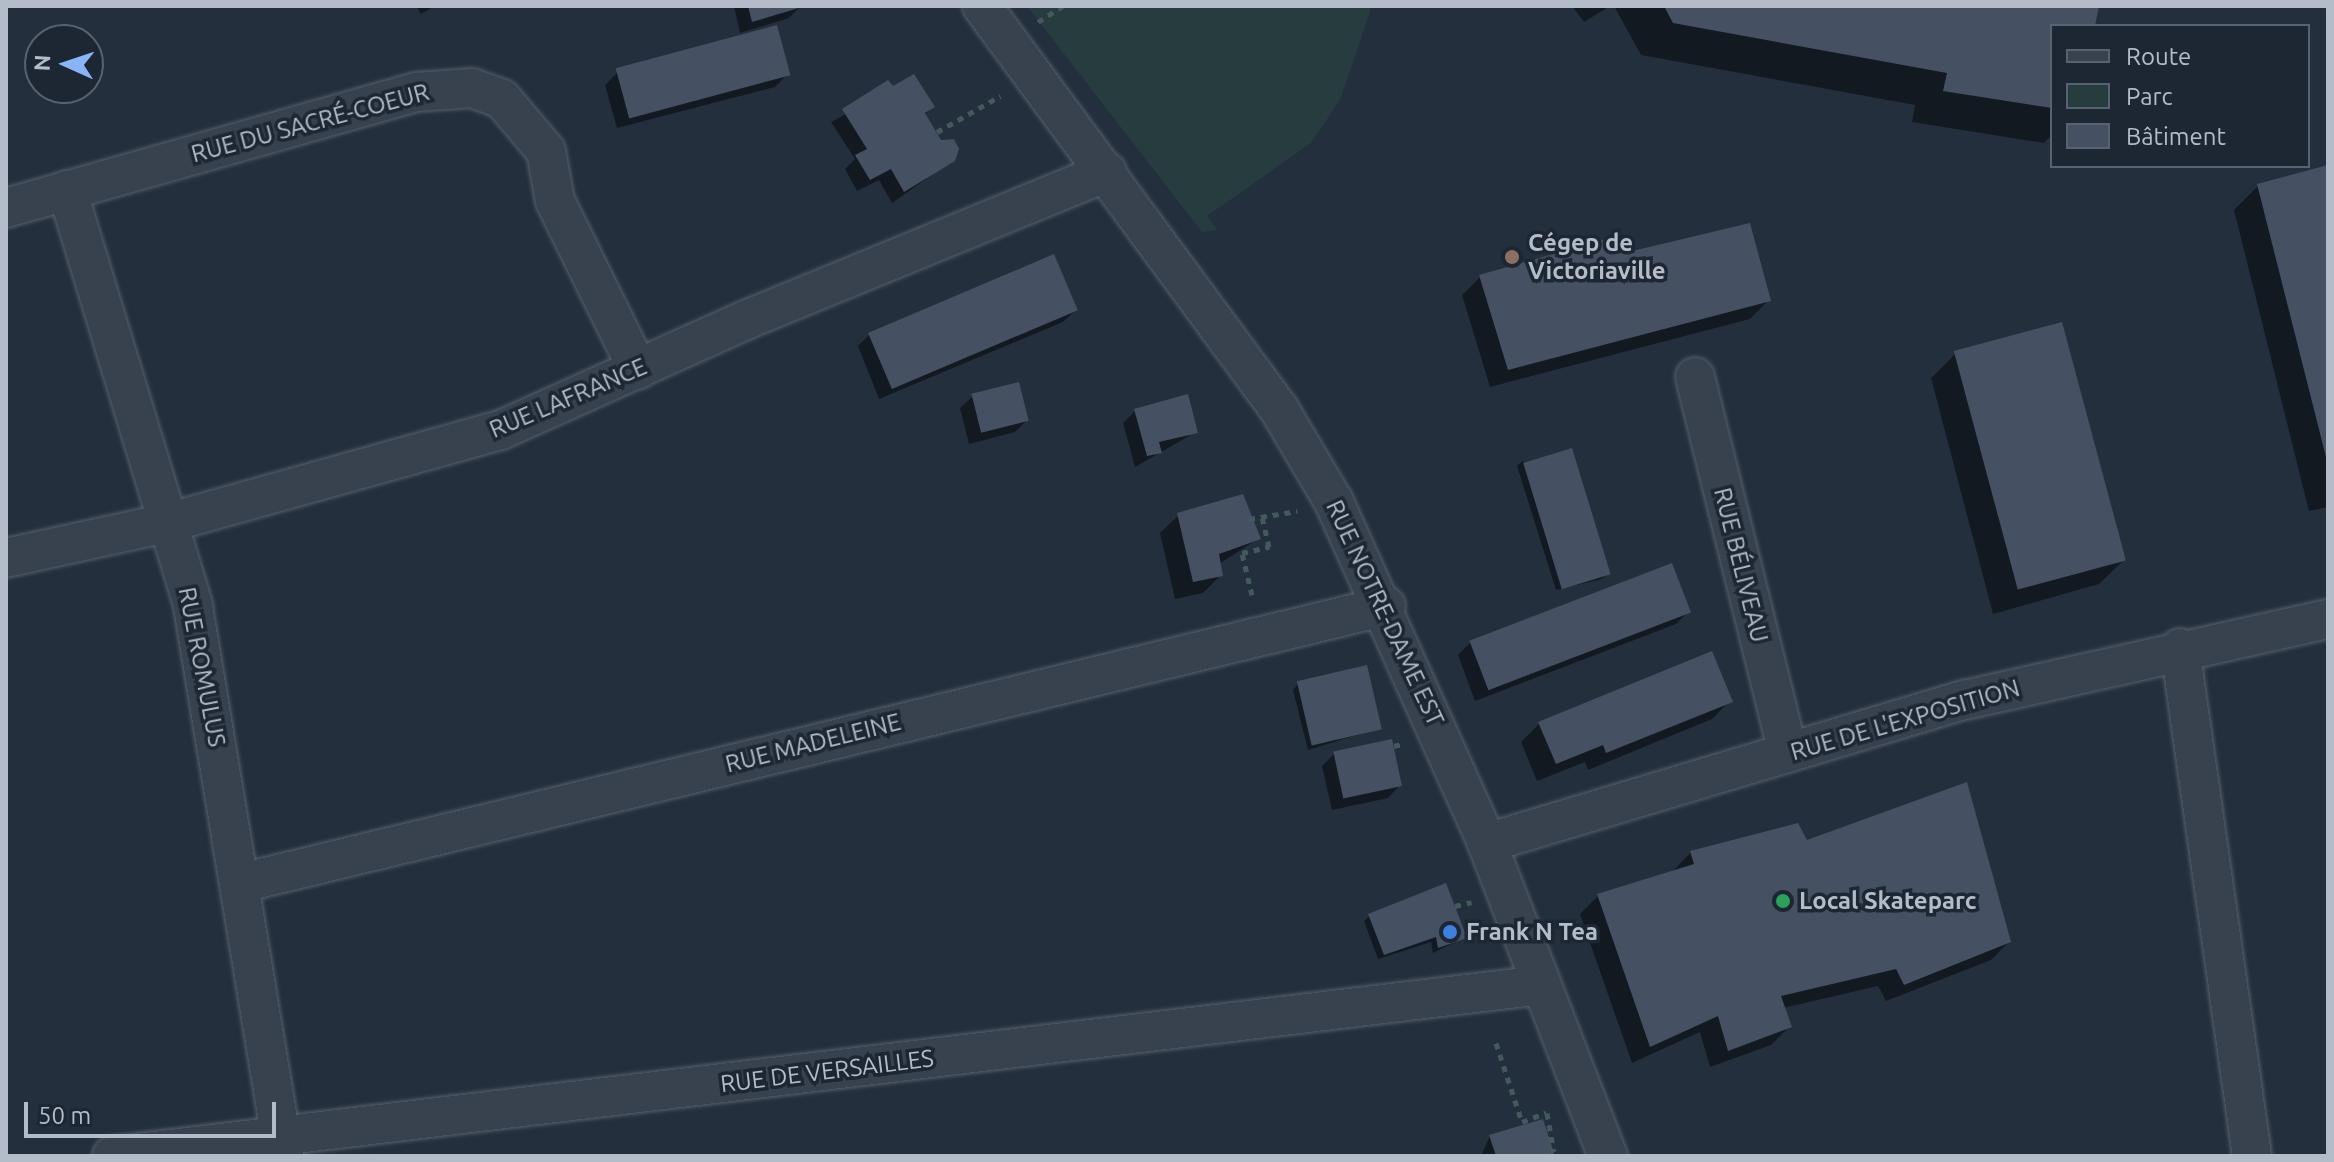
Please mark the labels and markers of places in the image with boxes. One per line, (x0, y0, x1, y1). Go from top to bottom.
place label: Cégep de Victoriaville (1528, 229, 1666, 285)
marker: Cégep de Victoriaville (1503, 248, 1521, 266)
place label: Local Skateparc (1799, 887, 1977, 915)
marker: Local Skateparc (1774, 892, 1792, 910)
place label: Frank N Tea (1466, 918, 1598, 946)
marker: Frank N Tea (1441, 923, 1459, 941)

